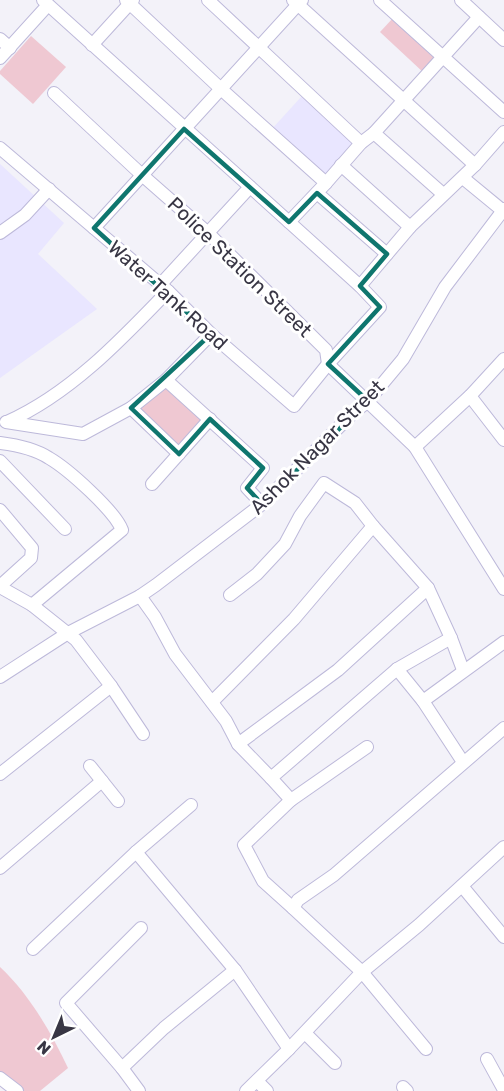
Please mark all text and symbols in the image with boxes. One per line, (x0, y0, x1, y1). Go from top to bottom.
street label: Police Station Street (163, 192, 317, 342)
street label: Water Tank Road (103, 235, 233, 355)
street label: Ashok Nagar Street (245, 375, 389, 519)
north arrow (24, 1007, 84, 1067)
text: N (33, 1037, 55, 1058)

